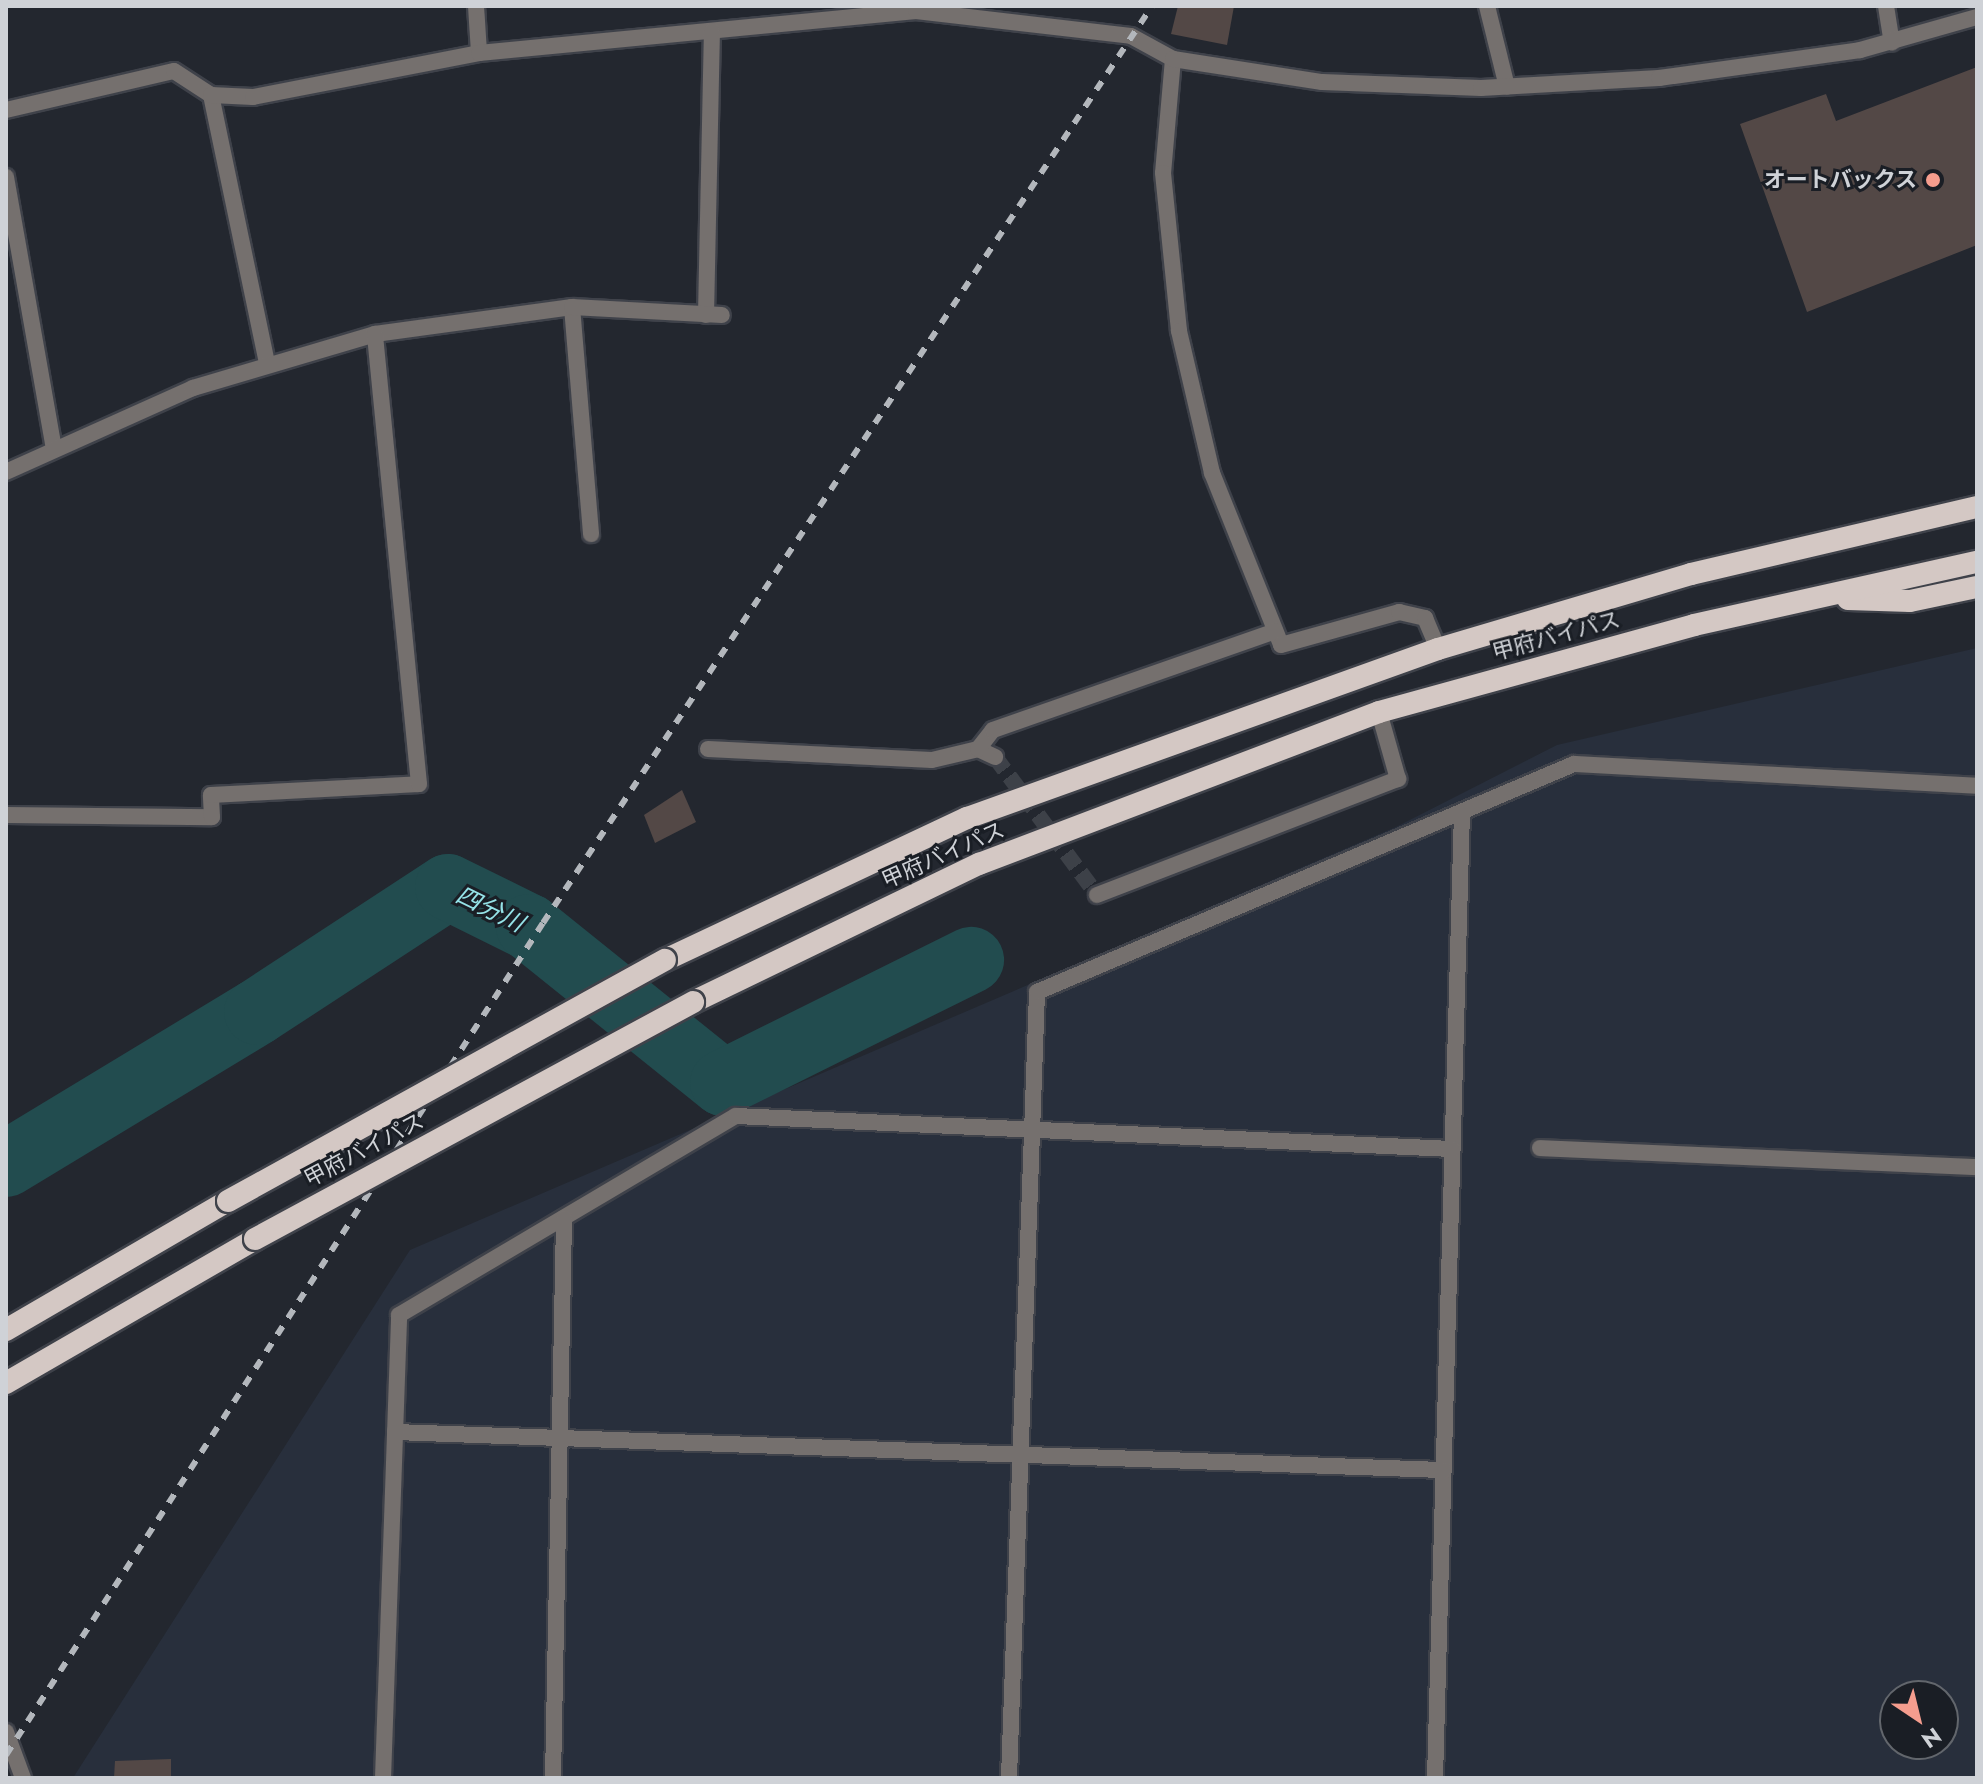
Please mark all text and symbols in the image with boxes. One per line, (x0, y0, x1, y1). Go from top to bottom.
place label: オートバックス (1763, 167, 1917, 193)
marker: オートバックス (1924, 171, 1942, 189)
street label: 甲府バイパス (1489, 606, 1623, 666)
street label: 甲府バイパス (877, 816, 1009, 894)
water label: 四分川 (451, 880, 529, 938)
street label: 甲府バイパス (300, 1107, 428, 1193)
north arrow (1879, 1680, 1959, 1760)
text: N (1915, 1720, 1948, 1756)

